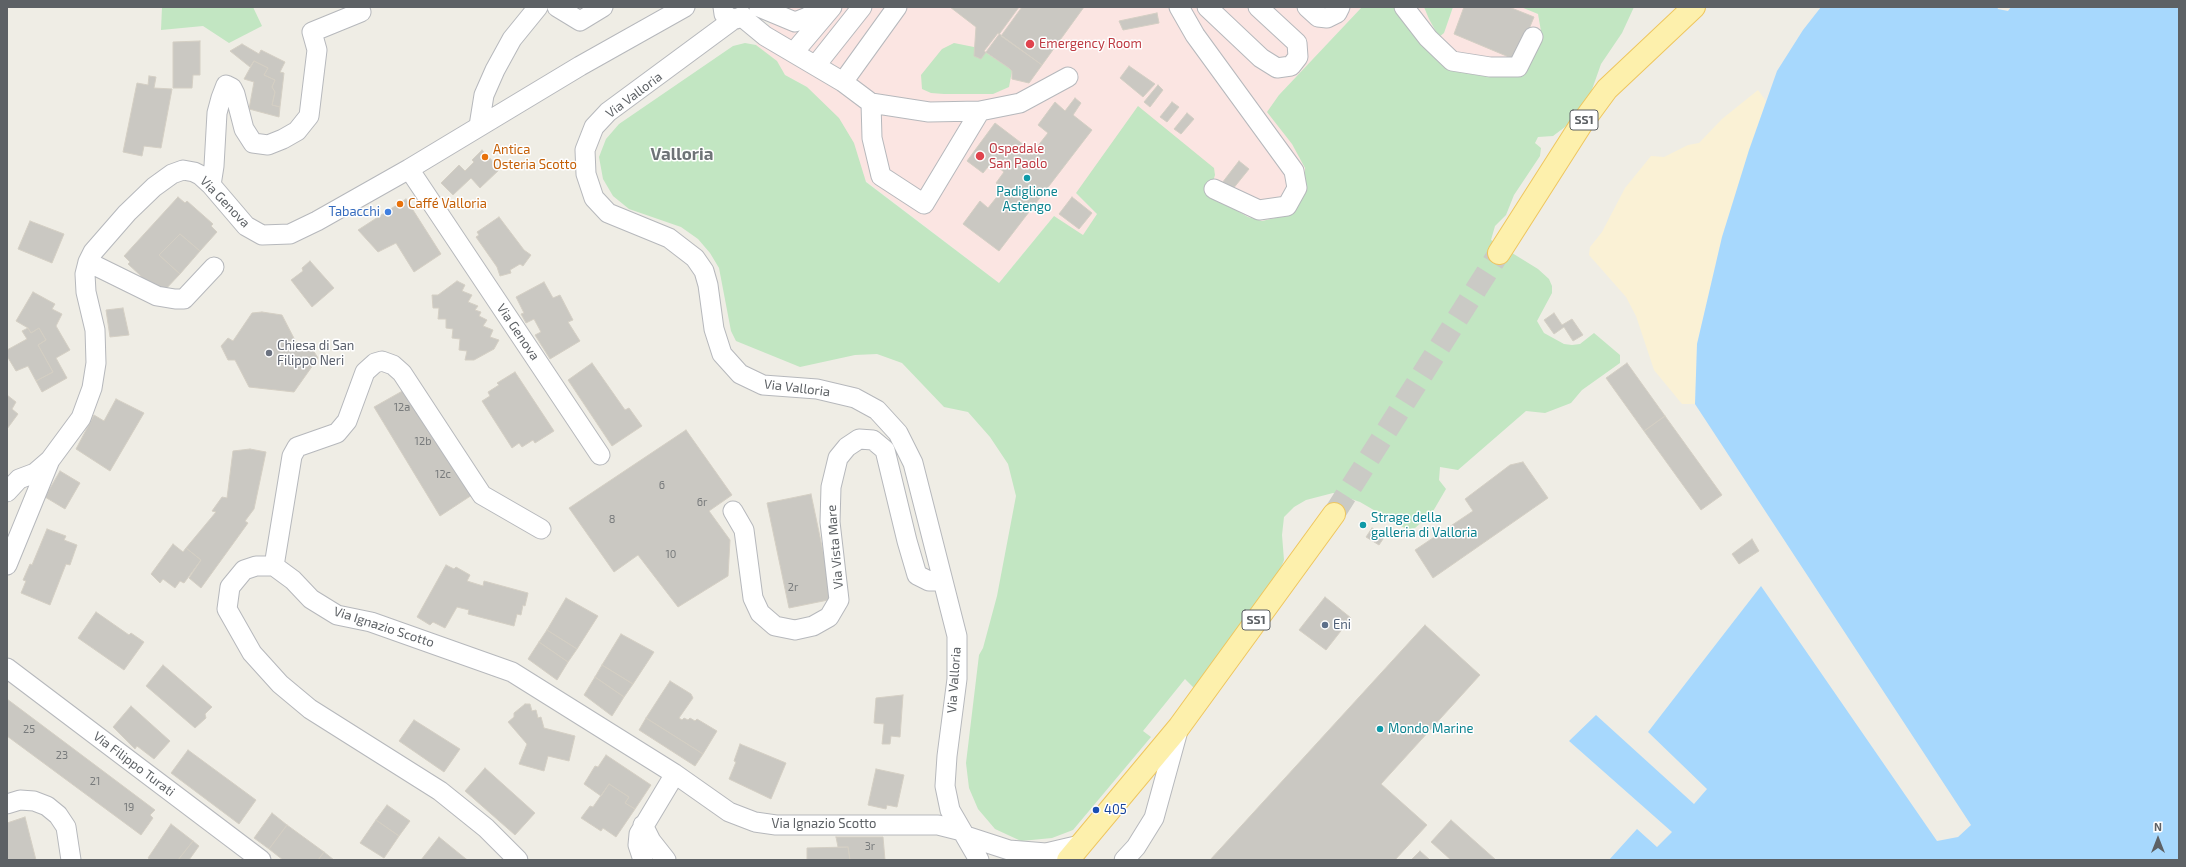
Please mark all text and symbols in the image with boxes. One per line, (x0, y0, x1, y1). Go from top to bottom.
place label: Emergency Room (1039, 36, 1142, 52)
marker: Emergency Room (1024, 38, 1036, 50)
street label: Via Valloria (603, 69, 665, 121)
road number: SS1 (1570, 110, 1598, 130)
place label: Ospedale San Paolo (989, 141, 1047, 172)
place label: Antica Osteria Scotto (493, 142, 577, 173)
district label: Valloria (651, 144, 713, 164)
marker: Ospedale San Paolo (974, 150, 986, 162)
marker: Antica Osteria Scotto (480, 152, 490, 162)
street label: Via Genova (197, 173, 253, 231)
marker: Padiglione Astengo (1022, 173, 1032, 183)
place label: Padiglione Astengo (996, 184, 1058, 215)
place label: Caffé Valloria (408, 196, 487, 212)
marker: Caffé Valloria (395, 199, 405, 209)
place label: Tabacchi (329, 204, 380, 220)
marker: Tabacchi (383, 207, 393, 217)
street label: Via Genova (493, 301, 543, 363)
place label: Chiesa di San Filippo Neri (277, 338, 354, 369)
marker: Chiesa di San Filippo Neri (264, 348, 274, 358)
street label: Via Valloria (763, 376, 831, 400)
house number: 12a (394, 400, 410, 414)
house number: 12b (415, 434, 431, 448)
house number: 12c (435, 467, 451, 481)
house number: 6 (659, 478, 665, 492)
house number: 6r (697, 495, 707, 509)
street label: Via Vista Mare (824, 504, 846, 590)
place label: Strage della galleria di Valloria (1371, 510, 1477, 541)
house number: 8 (609, 512, 615, 526)
marker: Strage della galleria di Valloria (1358, 520, 1368, 530)
house number: 10 (665, 547, 677, 561)
house number: 2r (788, 580, 798, 594)
street label: Via Ignazio Scotto (332, 603, 436, 651)
road number: SS1 (1242, 610, 1270, 630)
place label: Eni (1333, 617, 1351, 633)
marker: Eni (1320, 620, 1330, 630)
street label: Via Valloria (944, 646, 964, 714)
place label: Mondo Marine (1388, 721, 1474, 737)
house number: 25 (23, 722, 35, 736)
marker: Mondo Marine (1375, 724, 1385, 734)
street label: Via Filippo Turati (90, 728, 178, 800)
house number: 23 (56, 748, 68, 762)
house number: 21 (90, 774, 100, 788)
house number: 19 (124, 800, 134, 814)
place label: 405 (1104, 802, 1127, 818)
marker: 405 (1091, 805, 1101, 815)
street label: Via Ignazio Scotto (772, 816, 876, 832)
north arrow (2138, 819, 2178, 859)
text: N (2154, 820, 2162, 833)
house number: 3r (865, 839, 875, 853)

